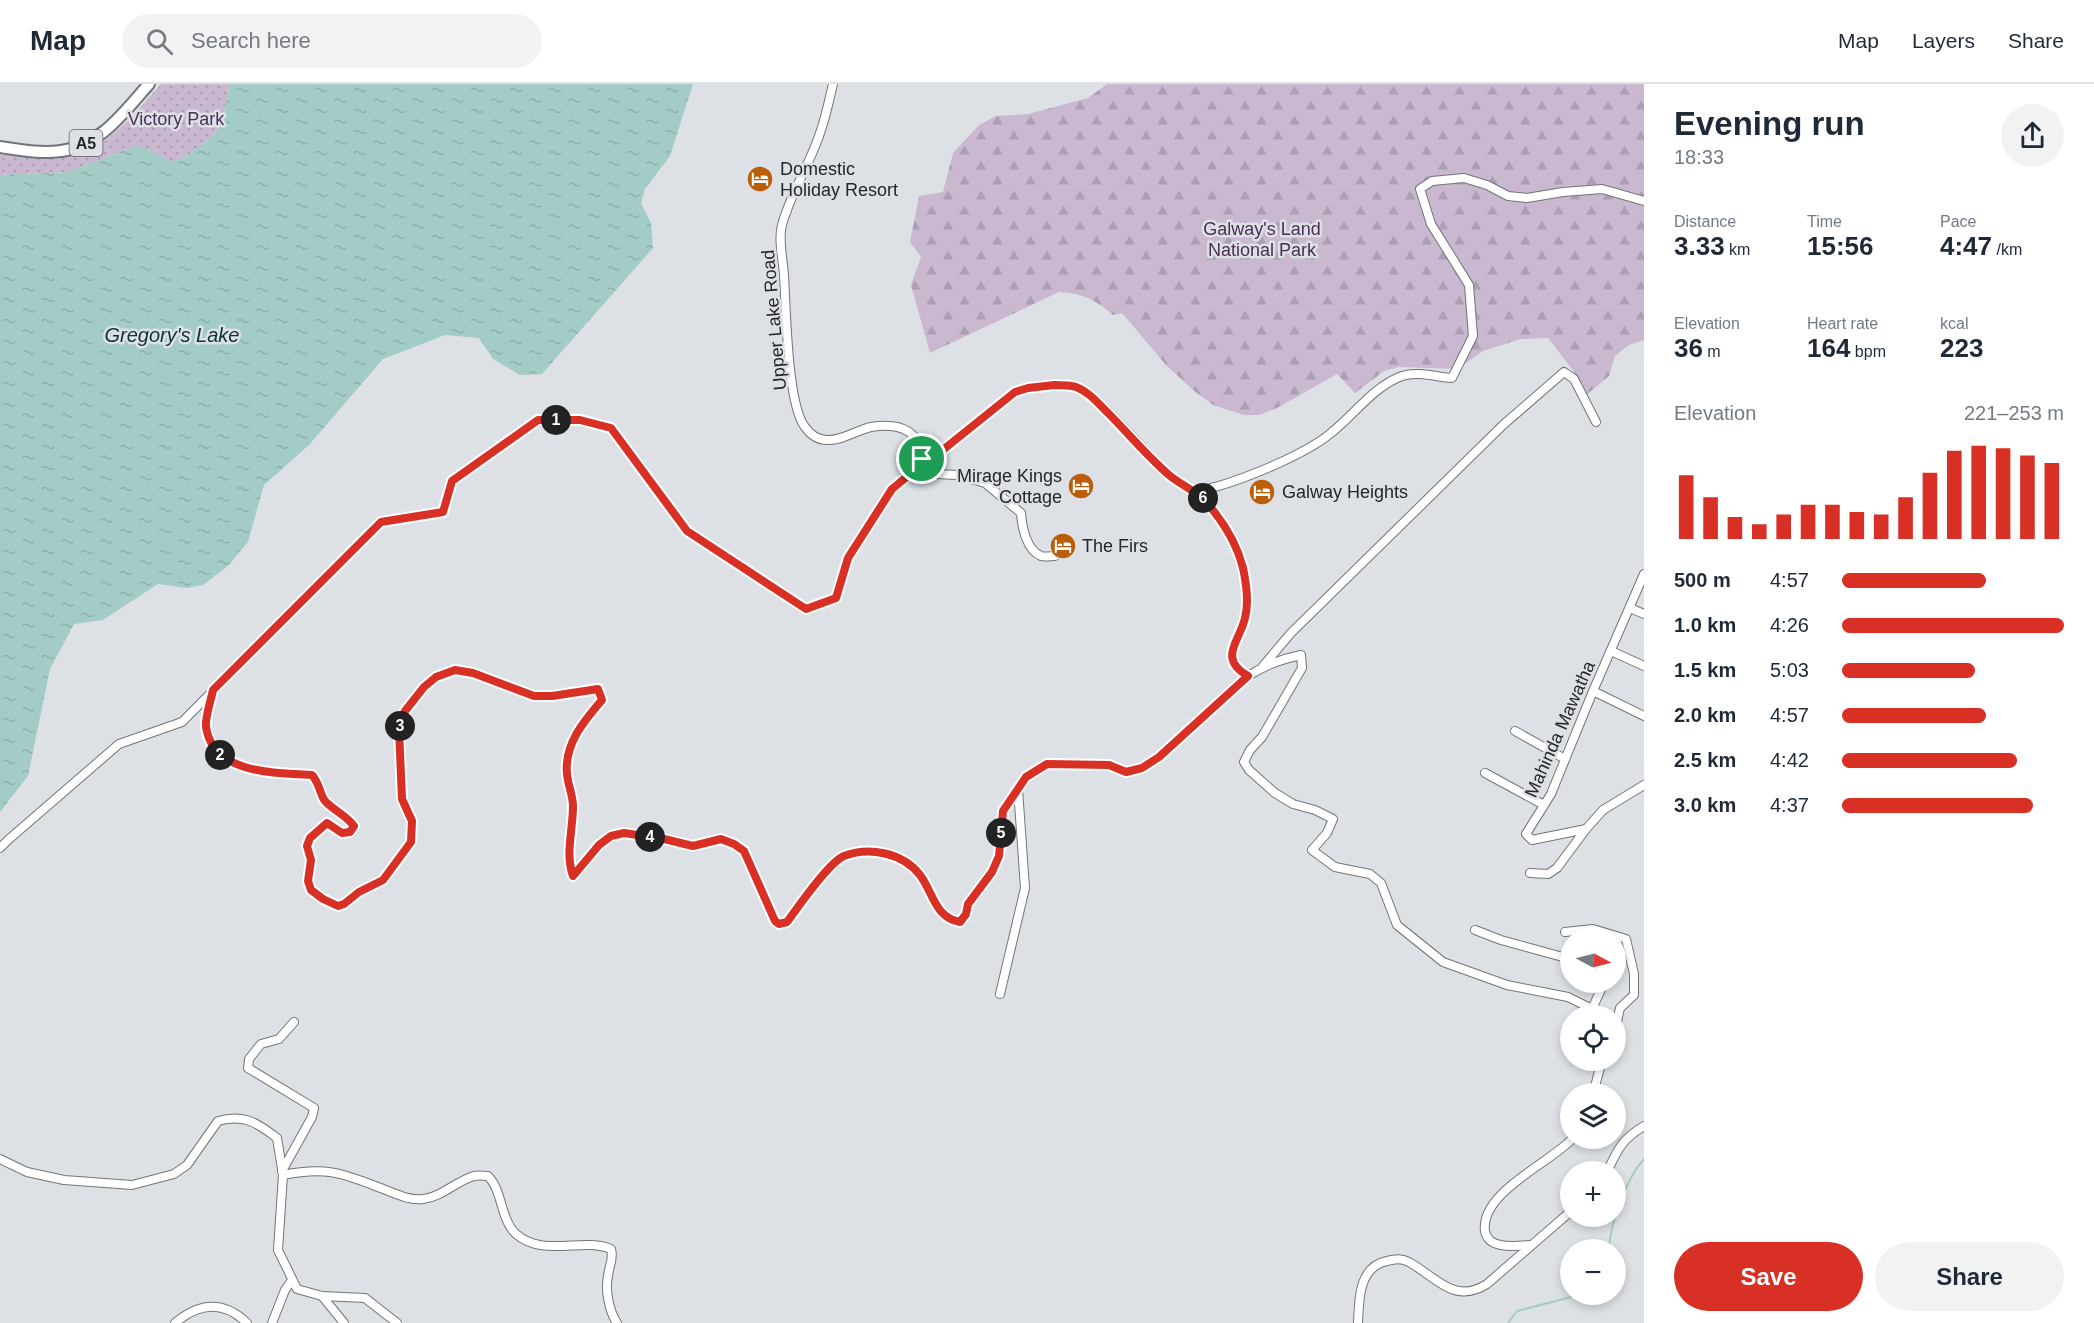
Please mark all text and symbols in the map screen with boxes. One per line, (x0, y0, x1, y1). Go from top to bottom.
search box (122, 14, 542, 68)
text: Map (30, 25, 86, 56)
icon: search (143, 25, 176, 58)
text: Search here (191, 28, 311, 53)
text: Map (1838, 29, 1879, 52)
text: Layers (1912, 29, 1975, 52)
text: Share (2008, 29, 2064, 52)
button: share (2001, 104, 2064, 167)
text: Evening run (1674, 105, 1865, 142)
park label: Victory Park (128, 109, 225, 129)
road number: A5 (70, 130, 103, 156)
text: 18:33 (1674, 146, 1724, 168)
place label: Domestic Holiday Resort (780, 159, 898, 200)
hotel icon: Domestic Holiday Resort (745, 164, 775, 194)
text: Distance (1674, 213, 1736, 230)
text: Time (1807, 213, 1842, 230)
text: Pace (1940, 213, 1976, 230)
park label: Galway's Land National Park (1203, 219, 1321, 260)
text: 3.33 (1674, 231, 1725, 261)
text: 15:56 (1807, 231, 1874, 261)
text: 4:47 (1940, 231, 1992, 261)
text: km (1725, 241, 1750, 258)
text: /km (1992, 241, 2022, 258)
street label: Upper Lake Road (758, 249, 790, 391)
text: Elevation (1674, 315, 1740, 332)
text: Heart rate (1807, 315, 1878, 332)
text: kcal (1940, 315, 1968, 332)
water label: Gregory's Lake (105, 324, 240, 346)
text: 36 (1674, 333, 1703, 363)
text: 164 (1807, 333, 1850, 363)
text: 223 (1940, 333, 1983, 363)
text: m (1703, 343, 1721, 360)
text: bpm (1850, 343, 1886, 360)
text: Elevation (1674, 402, 1756, 424)
text: 221–253 m (1964, 402, 2064, 424)
pin: 1 (541, 405, 571, 435)
text: 1 (552, 411, 560, 428)
pin (896, 433, 947, 484)
icon: arrive (905, 442, 938, 475)
place label: Mirage Kings Cottage (957, 466, 1062, 507)
hotel icon: Mirage Kings Cottage (1066, 471, 1096, 501)
hotel icon: Galway Heights (1247, 477, 1277, 507)
place label: Galway Heights (1282, 482, 1408, 502)
pin: 6 (1188, 483, 1218, 513)
text: 6 (1199, 489, 1207, 506)
hotel icon: The Firs (1048, 531, 1078, 561)
place label: The Firs (1082, 536, 1148, 556)
text: 500 m (1674, 569, 1731, 591)
text: 4:57 (1770, 569, 1809, 591)
text: 1.0 km (1674, 614, 1736, 636)
text: 4:26 (1770, 614, 1809, 636)
street label: Mahinda Mawatha (1521, 657, 1599, 800)
text: 1.5 km (1674, 659, 1736, 681)
text: 5:03 (1770, 659, 1809, 681)
text: 2.0 km (1674, 704, 1736, 726)
text: 4:57 (1770, 704, 1809, 726)
pin: 3 (385, 711, 415, 741)
text: 3 (396, 717, 404, 734)
pin: 2 (205, 740, 235, 770)
text: 2 (216, 746, 224, 763)
text: 2.5 km (1674, 749, 1736, 771)
text: 4:42 (1770, 749, 1809, 771)
text: 3.0 km (1674, 794, 1736, 816)
text: 4:37 (1770, 794, 1809, 816)
pin: 5 (986, 818, 1016, 848)
pin: 4 (635, 822, 665, 852)
text: 5 (997, 824, 1005, 841)
text: 4 (646, 828, 654, 845)
north arrow (1560, 927, 1626, 993)
map controls (1560, 927, 1626, 1305)
button: locate (1560, 1005, 1626, 1071)
button: layers (1560, 1083, 1626, 1149)
button: + (1560, 1161, 1626, 1227)
button: − (1560, 1239, 1626, 1305)
button: Save (1674, 1242, 1863, 1311)
button: Share (1875, 1242, 2064, 1311)

